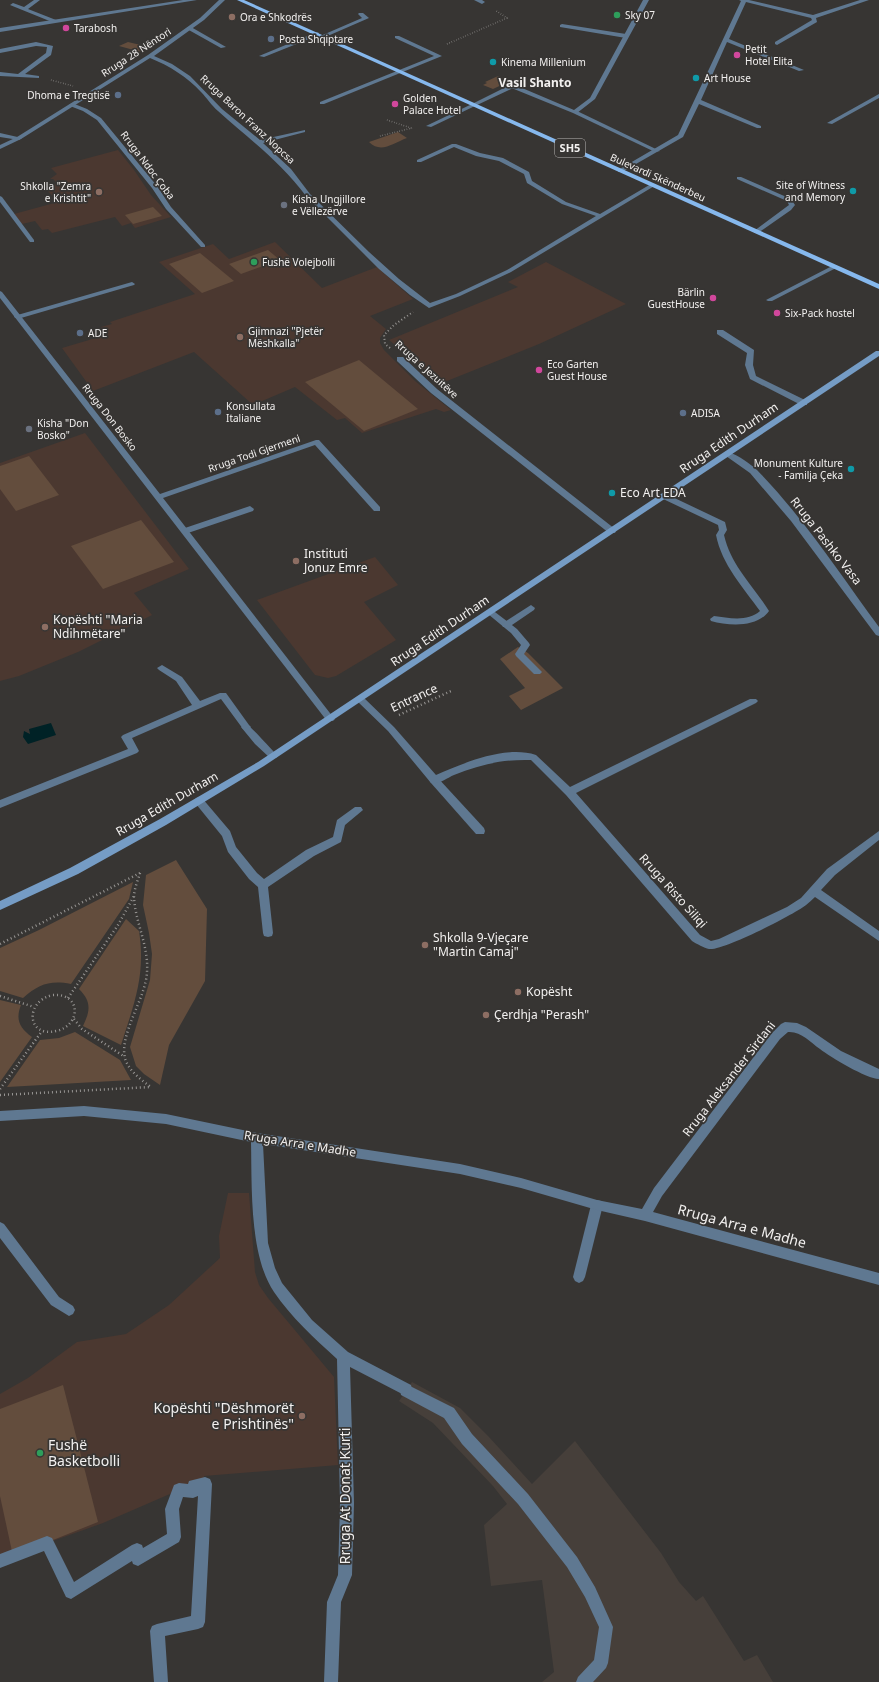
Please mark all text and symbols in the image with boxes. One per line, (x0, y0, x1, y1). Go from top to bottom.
place label: Sky 07 (625, 8, 655, 22)
place label: Ora e Shkodrës (240, 10, 312, 24)
marker: Sky 07 (612, 10, 622, 20)
marker: Ora e Shkodrës (227, 12, 237, 22)
place label: Tarabosh (74, 21, 117, 35)
marker: Tarabosh (61, 23, 71, 33)
street label: Rruga 28 Nëntori (98, 24, 174, 80)
place label: Posta Shqiptare (279, 32, 353, 46)
marker: Posta Shqiptare (266, 34, 276, 44)
place label: Petit Hotel Elita (745, 42, 793, 68)
marker: Petit Hotel Elita (732, 50, 742, 60)
place label: Kinema Millenium (501, 55, 586, 69)
marker: Kinema Millenium (488, 57, 498, 67)
street label: Rruga Baron Franz Nopcsa (198, 71, 298, 167)
place label: Art House (704, 71, 751, 85)
marker: Art House (691, 73, 701, 83)
district label: Vasil Shanto (498, 74, 572, 91)
place label: Dhoma e Tregtisë (27, 88, 110, 102)
marker: Dhoma e Tregtisë (113, 90, 123, 100)
place label: Golden Palace Hotel (403, 91, 461, 117)
marker: Golden Palace Hotel (390, 99, 400, 109)
street label: Rruga Ndoc Çoba (118, 128, 178, 202)
road number: SH5 (555, 139, 585, 157)
street label: Bulevardi Skënderbeu (608, 150, 708, 204)
place label: Site of Witness and Memory (776, 178, 846, 204)
place label: Shkolla "Zemra e Krishtit" (20, 179, 91, 205)
marker: Site of Witness and Memory (848, 186, 858, 196)
marker: Shkolla "Zemra e Krishtit" (94, 187, 104, 197)
place label: Kisha Ungjillore e Vëllezërve (292, 192, 366, 218)
marker: Kisha Ungjillore e Vëllezërve (279, 200, 289, 210)
place label: Fushë Volejbolli (262, 255, 335, 269)
marker: Fushë Volejbolli (249, 257, 259, 267)
place label: Bärlin GuestHouse (647, 285, 705, 311)
marker: Bärlin GuestHouse (708, 293, 718, 303)
place label: Six-Pack hostel (785, 306, 855, 320)
marker: Six-Pack hostel (772, 308, 782, 318)
place label: Gjimnazi "Pjetër Mëshkalla" (248, 324, 323, 350)
place label: ADE (88, 326, 107, 340)
marker: ADE (75, 328, 85, 338)
marker: Gjimnazi "Pjetër Mëshkalla" (235, 332, 245, 342)
street label: Rruga e Jezuitëve (392, 337, 462, 401)
place label: Eco Garten Guest House (547, 357, 608, 383)
marker: Eco Garten Guest House (534, 365, 544, 375)
street label: Rruga Don Bosko (79, 380, 141, 454)
street label: Rruga Edith Durham (676, 398, 781, 477)
place label: Konsullata Italiane (226, 399, 275, 425)
place label: ADISA (691, 406, 721, 420)
marker: Konsullata Italiane (213, 407, 223, 417)
marker: ADISA (678, 408, 688, 418)
place label: Kisha "Don Bosko" (37, 416, 89, 442)
marker: Kisha "Don Bosko" (24, 424, 34, 434)
street label: Rruga Todi Gjermeni (206, 431, 302, 475)
place label: Monument Kulture - Familja Çeka (754, 456, 843, 482)
marker: Monument Kulture - Familja Çeka (846, 464, 856, 474)
place label: Eco Art EDA (620, 484, 686, 501)
marker: Eco Art EDA (607, 488, 617, 498)
street label: Rruga Pashko Vasa (787, 493, 866, 588)
place label: Instituti Jonuz Emre (303, 545, 368, 576)
marker: Instituti Jonuz Emre (291, 556, 301, 566)
street label: Rruga Edith Durham (387, 591, 492, 670)
place label: Kopështi "Maria Ndihmëtare" (53, 611, 143, 642)
marker: Kopështi "Maria Ndihmëtare" (40, 622, 50, 632)
street label: Entrance (388, 679, 440, 716)
street label: Rruga Edith Durham (112, 767, 221, 840)
street label: Rruga Risto Siliqi (635, 850, 711, 931)
place label: Shkolla 9-Vjeçare "Martin Camaj" (433, 929, 529, 960)
marker: Shkolla 9-Vjeçare "Martin Camaj" (420, 940, 430, 950)
place label: Kopësht (526, 983, 573, 1000)
marker: Kopësht (513, 987, 523, 997)
place label: Çerdhja "Perash" (494, 1006, 589, 1023)
marker: Çerdhja "Perash" (481, 1010, 491, 1020)
street label: Rruga Aleksander Sirdani (678, 1017, 779, 1140)
street label: Rruga Arra e Madhe (243, 1126, 358, 1161)
street label: Rruga Arra e Madhe (676, 1199, 809, 1252)
place label: Kopështi "Dëshmorët e Prishtinës" (153, 1398, 294, 1433)
marker: Kopështi "Dëshmorët e Prishtinës" (297, 1411, 307, 1421)
street label: Rruga At Donat Kurti (335, 1428, 354, 1564)
place label: Fushë Basketbolli (48, 1435, 120, 1470)
marker: Fushë Basketbolli (35, 1448, 45, 1458)

